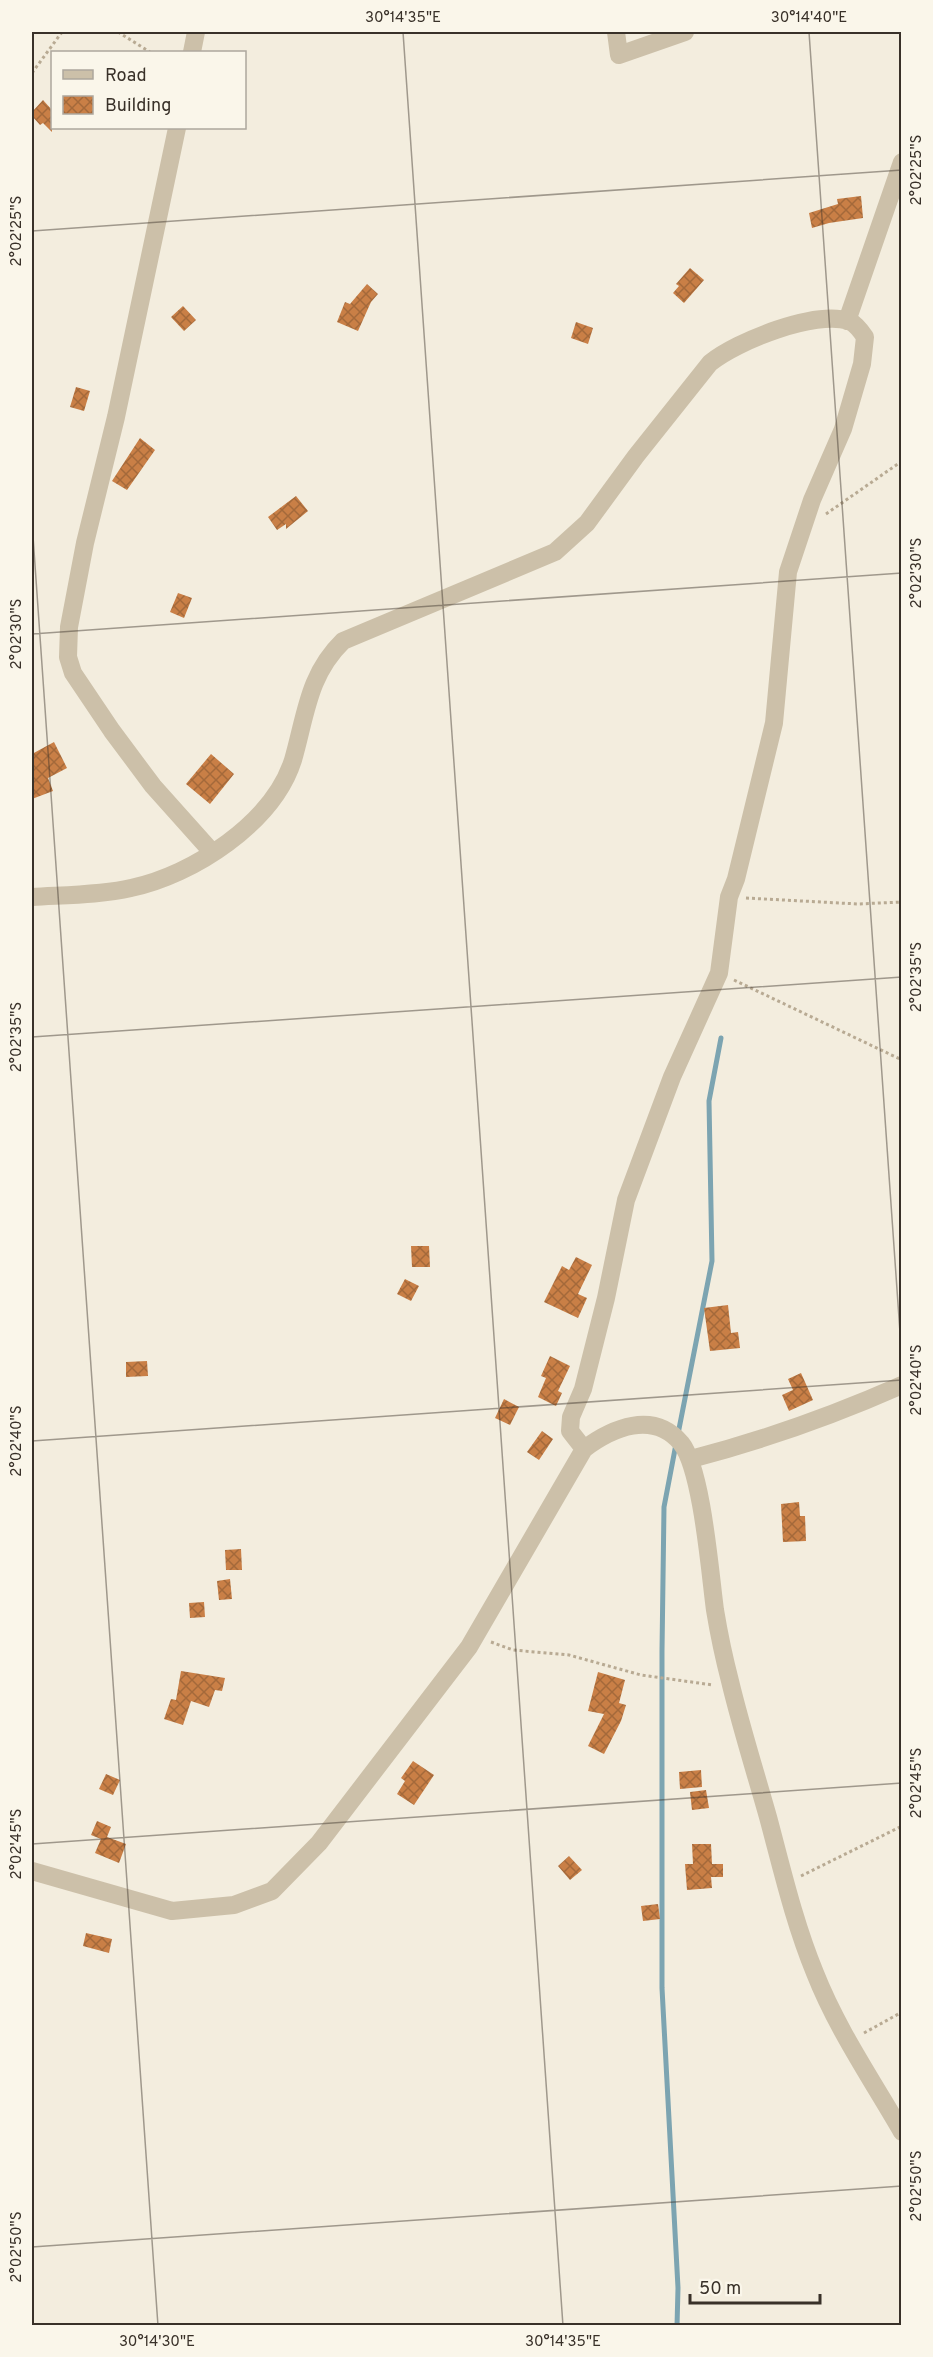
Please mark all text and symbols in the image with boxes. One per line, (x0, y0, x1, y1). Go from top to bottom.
text: 30°14'35"E (365, 9, 441, 28)
text: 30°14'40"E (771, 9, 847, 28)
legend (51, 51, 246, 129)
text: Road (105, 65, 147, 88)
text: Building (105, 95, 171, 118)
text: 2°02'25"S (908, 135, 927, 205)
text: 2°02'25"S (8, 196, 27, 266)
text: 2°02'30"S (908, 538, 927, 608)
text: 2°02'30"S (8, 599, 27, 669)
text: 2°02'35"S (908, 942, 927, 1012)
text: 2°02'35"S (8, 1002, 27, 1072)
text: 2°02'40"S (908, 1344, 927, 1416)
text: 2°02'40"S (8, 1405, 27, 1477)
text: 2°02'45"S (908, 1748, 927, 1819)
text: 2°02'45"S (8, 1809, 27, 1880)
text: 2°02'50"S (908, 2150, 927, 2222)
text: 2°02'50"S (8, 2211, 27, 2283)
scale bar (690, 2267, 820, 2305)
text: 50 m (699, 2278, 741, 2301)
text: 30°14'30"E (119, 2333, 195, 2352)
text: 30°14'35"E (525, 2333, 601, 2352)

